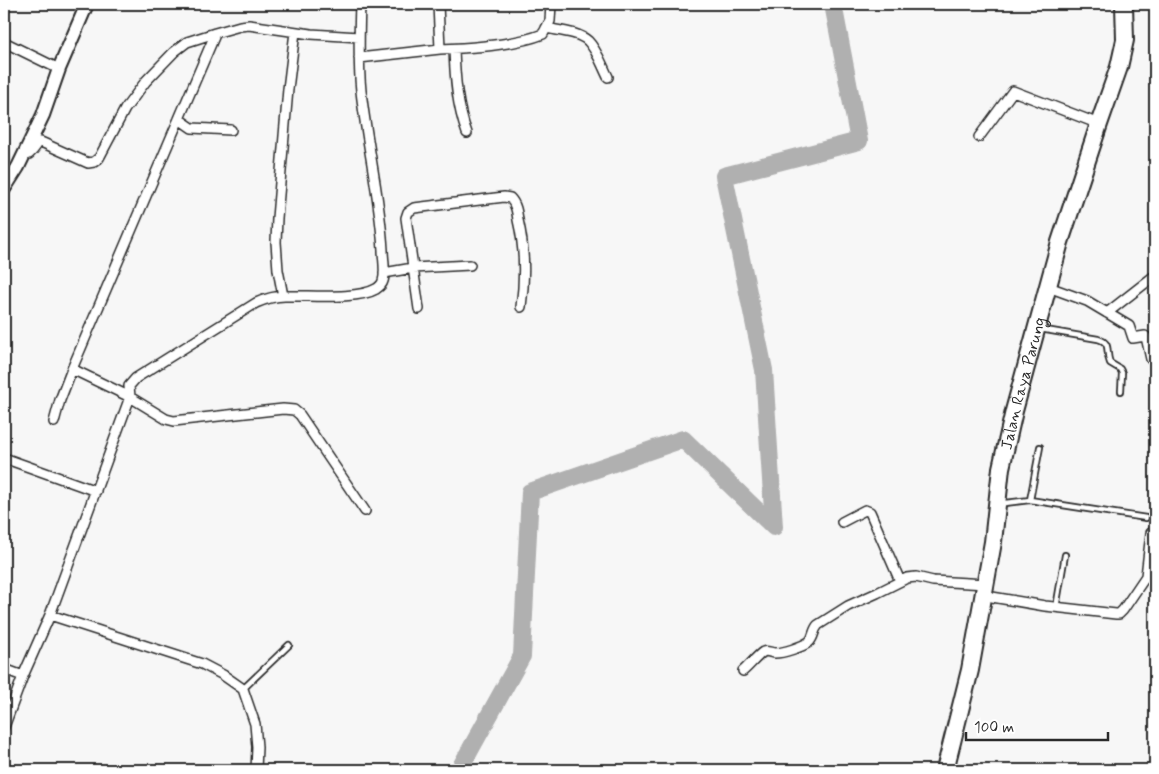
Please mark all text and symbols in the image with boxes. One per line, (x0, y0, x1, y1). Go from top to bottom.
street label: Jalan Raya Parung (997, 315, 1052, 452)
scale bar (966, 709, 1109, 741)
text: 100 m (974, 718, 1014, 738)

